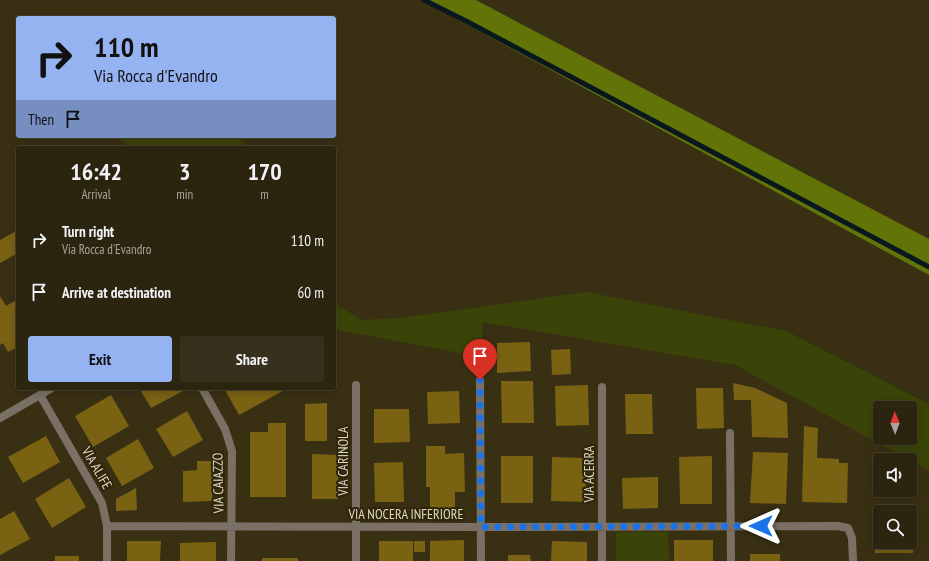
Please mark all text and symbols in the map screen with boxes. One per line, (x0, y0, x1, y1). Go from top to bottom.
text: 110 m (94, 28, 158, 65)
icon: right (28, 32, 80, 84)
text: Via Rocca d'Evandro (94, 64, 218, 87)
icon: arrive (62, 108, 84, 130)
text: Then (28, 110, 54, 129)
text: 16:42 (70, 156, 122, 187)
text: 3 (179, 156, 190, 187)
text: 170 (247, 156, 282, 187)
text: Arrival (81, 186, 111, 203)
text: min (176, 186, 193, 203)
text: m (260, 186, 269, 203)
text: Turn right (62, 222, 114, 241)
icon: right (28, 229, 50, 251)
text: 110 m (291, 231, 324, 250)
text: Via Rocca d'Evandro (62, 241, 151, 258)
icon: arrive (28, 281, 50, 303)
text: Arrive at destination (62, 283, 171, 302)
text: 60 m (298, 283, 324, 302)
button: Exit (28, 336, 172, 382)
button: Share (180, 336, 324, 382)
pin (463, 339, 497, 380)
icon: arrive (469, 345, 491, 367)
north arrow (873, 401, 917, 445)
map controls (873, 401, 917, 549)
street label: VIA CARINOLA (334, 426, 352, 497)
street label: VIA ALIFE (77, 443, 116, 492)
street label: VIA ACERRA (580, 445, 598, 503)
street label: VIA CAIAZZO (208, 452, 228, 515)
button: sound (873, 453, 917, 497)
street label: VIA NOCERA INFERIORE (347, 505, 464, 523)
position arrow (740, 505, 782, 547)
button: search (873, 505, 917, 549)

